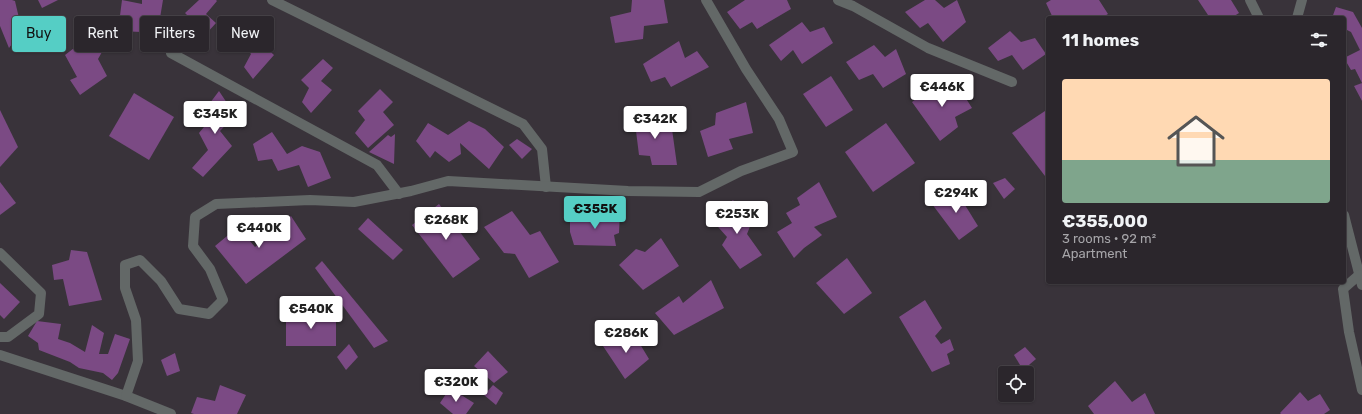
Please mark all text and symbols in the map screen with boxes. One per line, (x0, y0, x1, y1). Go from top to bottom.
chip: Buy (12, 16, 66, 52)
chip: Rent (74, 16, 132, 52)
chip: Filters (140, 16, 209, 52)
chip: New (217, 16, 274, 52)
icon: filters (1308, 29, 1330, 51)
text: 11 homes (1062, 30, 1139, 50)
pin: €446K (914, 74, 970, 108)
text: €446K (919, 79, 965, 94)
pin: €345K (187, 101, 243, 135)
icon: home (1160, 105, 1232, 177)
text: €345K (193, 106, 237, 121)
pin: €342K (627, 106, 683, 140)
text: €342K (633, 111, 677, 126)
pin: €294K (928, 180, 984, 214)
text: €294K (934, 185, 978, 200)
pin: €355K (567, 196, 623, 230)
text: €355K (573, 201, 617, 216)
pin: €253K (709, 201, 765, 235)
text: €253K (715, 206, 759, 221)
pin: €268K (418, 207, 474, 241)
text: €355,000 (1062, 211, 1148, 231)
text: €268K (424, 212, 468, 227)
pin: €440K (231, 215, 287, 249)
text: €440K (236, 220, 282, 235)
text: 3 rooms · 92 m² (1062, 231, 1156, 246)
text: Apartment (1062, 246, 1127, 261)
pin: €540K (283, 296, 339, 330)
text: €540K (289, 301, 333, 316)
pin: €286K (598, 320, 654, 354)
text: €286K (604, 325, 648, 340)
map controls (998, 366, 1034, 402)
button: locate (998, 366, 1034, 402)
pin: €320K (428, 369, 484, 403)
text: €320K (434, 374, 478, 389)

